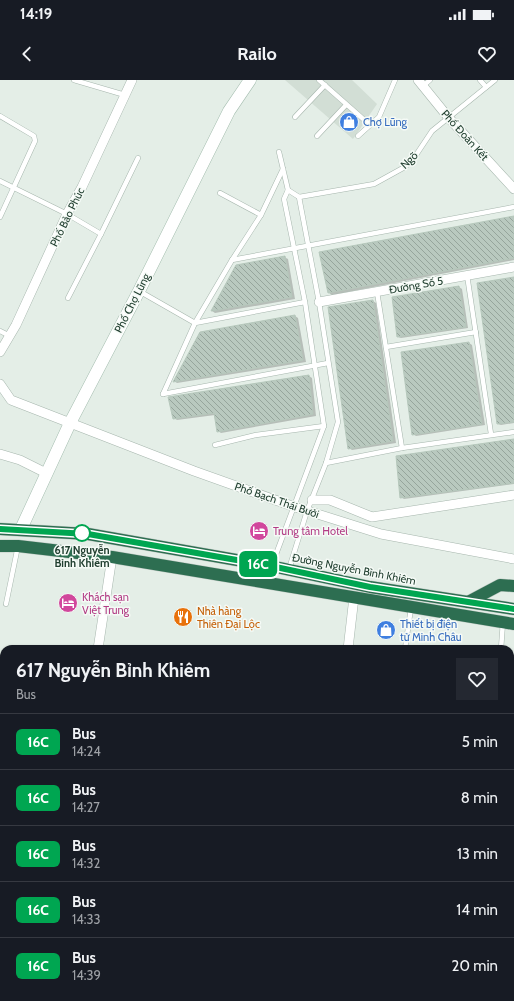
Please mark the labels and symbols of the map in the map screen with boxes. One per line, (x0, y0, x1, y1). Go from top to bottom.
street label: Phố Đoàn Kết (438, 107, 492, 164)
shop icon: Chợ Lũng (338, 111, 360, 133)
place label: Chợ Lũng (363, 115, 408, 129)
street label: Ngõ (397, 148, 421, 172)
street label: Phố Bảo Phúc (47, 185, 87, 249)
street label: Phố Chợ Lũng (111, 270, 153, 335)
street label: Đường Số 5 (388, 273, 444, 297)
street label: Phố Bạch Thái Bưởi (233, 479, 321, 521)
hotel icon: Trung tâm Hotel (248, 520, 270, 542)
marker: 617 Nguyễn Bỉnh Khiêm (73, 524, 91, 542)
place label: Trung tâm Hotel (273, 524, 348, 538)
place label: 617 Nguyễn Bỉnh Khiêm (54, 543, 110, 570)
street label: Đường Nguyễn Bình Khiêm (291, 550, 417, 588)
line badge: 16C (235, 551, 281, 577)
place label: Khách sạn Việt Trung (82, 590, 130, 617)
hotel icon: Khách sạn Việt Trung (57, 592, 79, 614)
place label: Nhà hàng Thiên Đại Lộc (197, 604, 260, 631)
restaurant icon: Nhà hàng Thiên Đại Lộc (172, 606, 194, 628)
place label: Thiết bị điện tử Minh Châu (400, 617, 462, 644)
shop icon: Thiết bị điện tử Minh Châu (375, 619, 397, 641)

